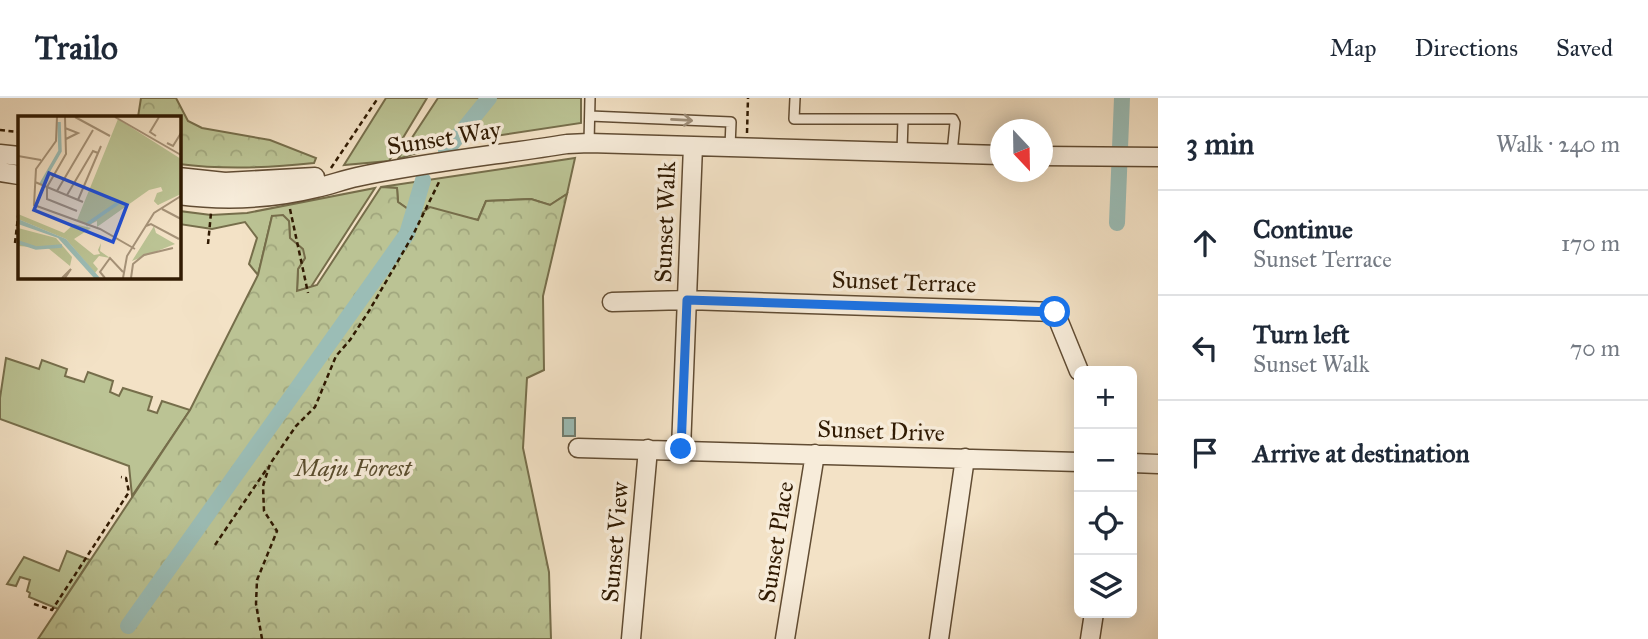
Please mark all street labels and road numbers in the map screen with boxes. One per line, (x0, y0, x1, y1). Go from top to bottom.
street label: Sunset Way (385, 114, 504, 162)
street label: Sunset Walk (648, 160, 682, 283)
street label: Sunset Terrace (831, 264, 977, 300)
street label: Sunset Drive (817, 414, 945, 448)
street label: Sunset View (595, 479, 635, 604)
street label: Sunset Place (752, 479, 800, 605)

